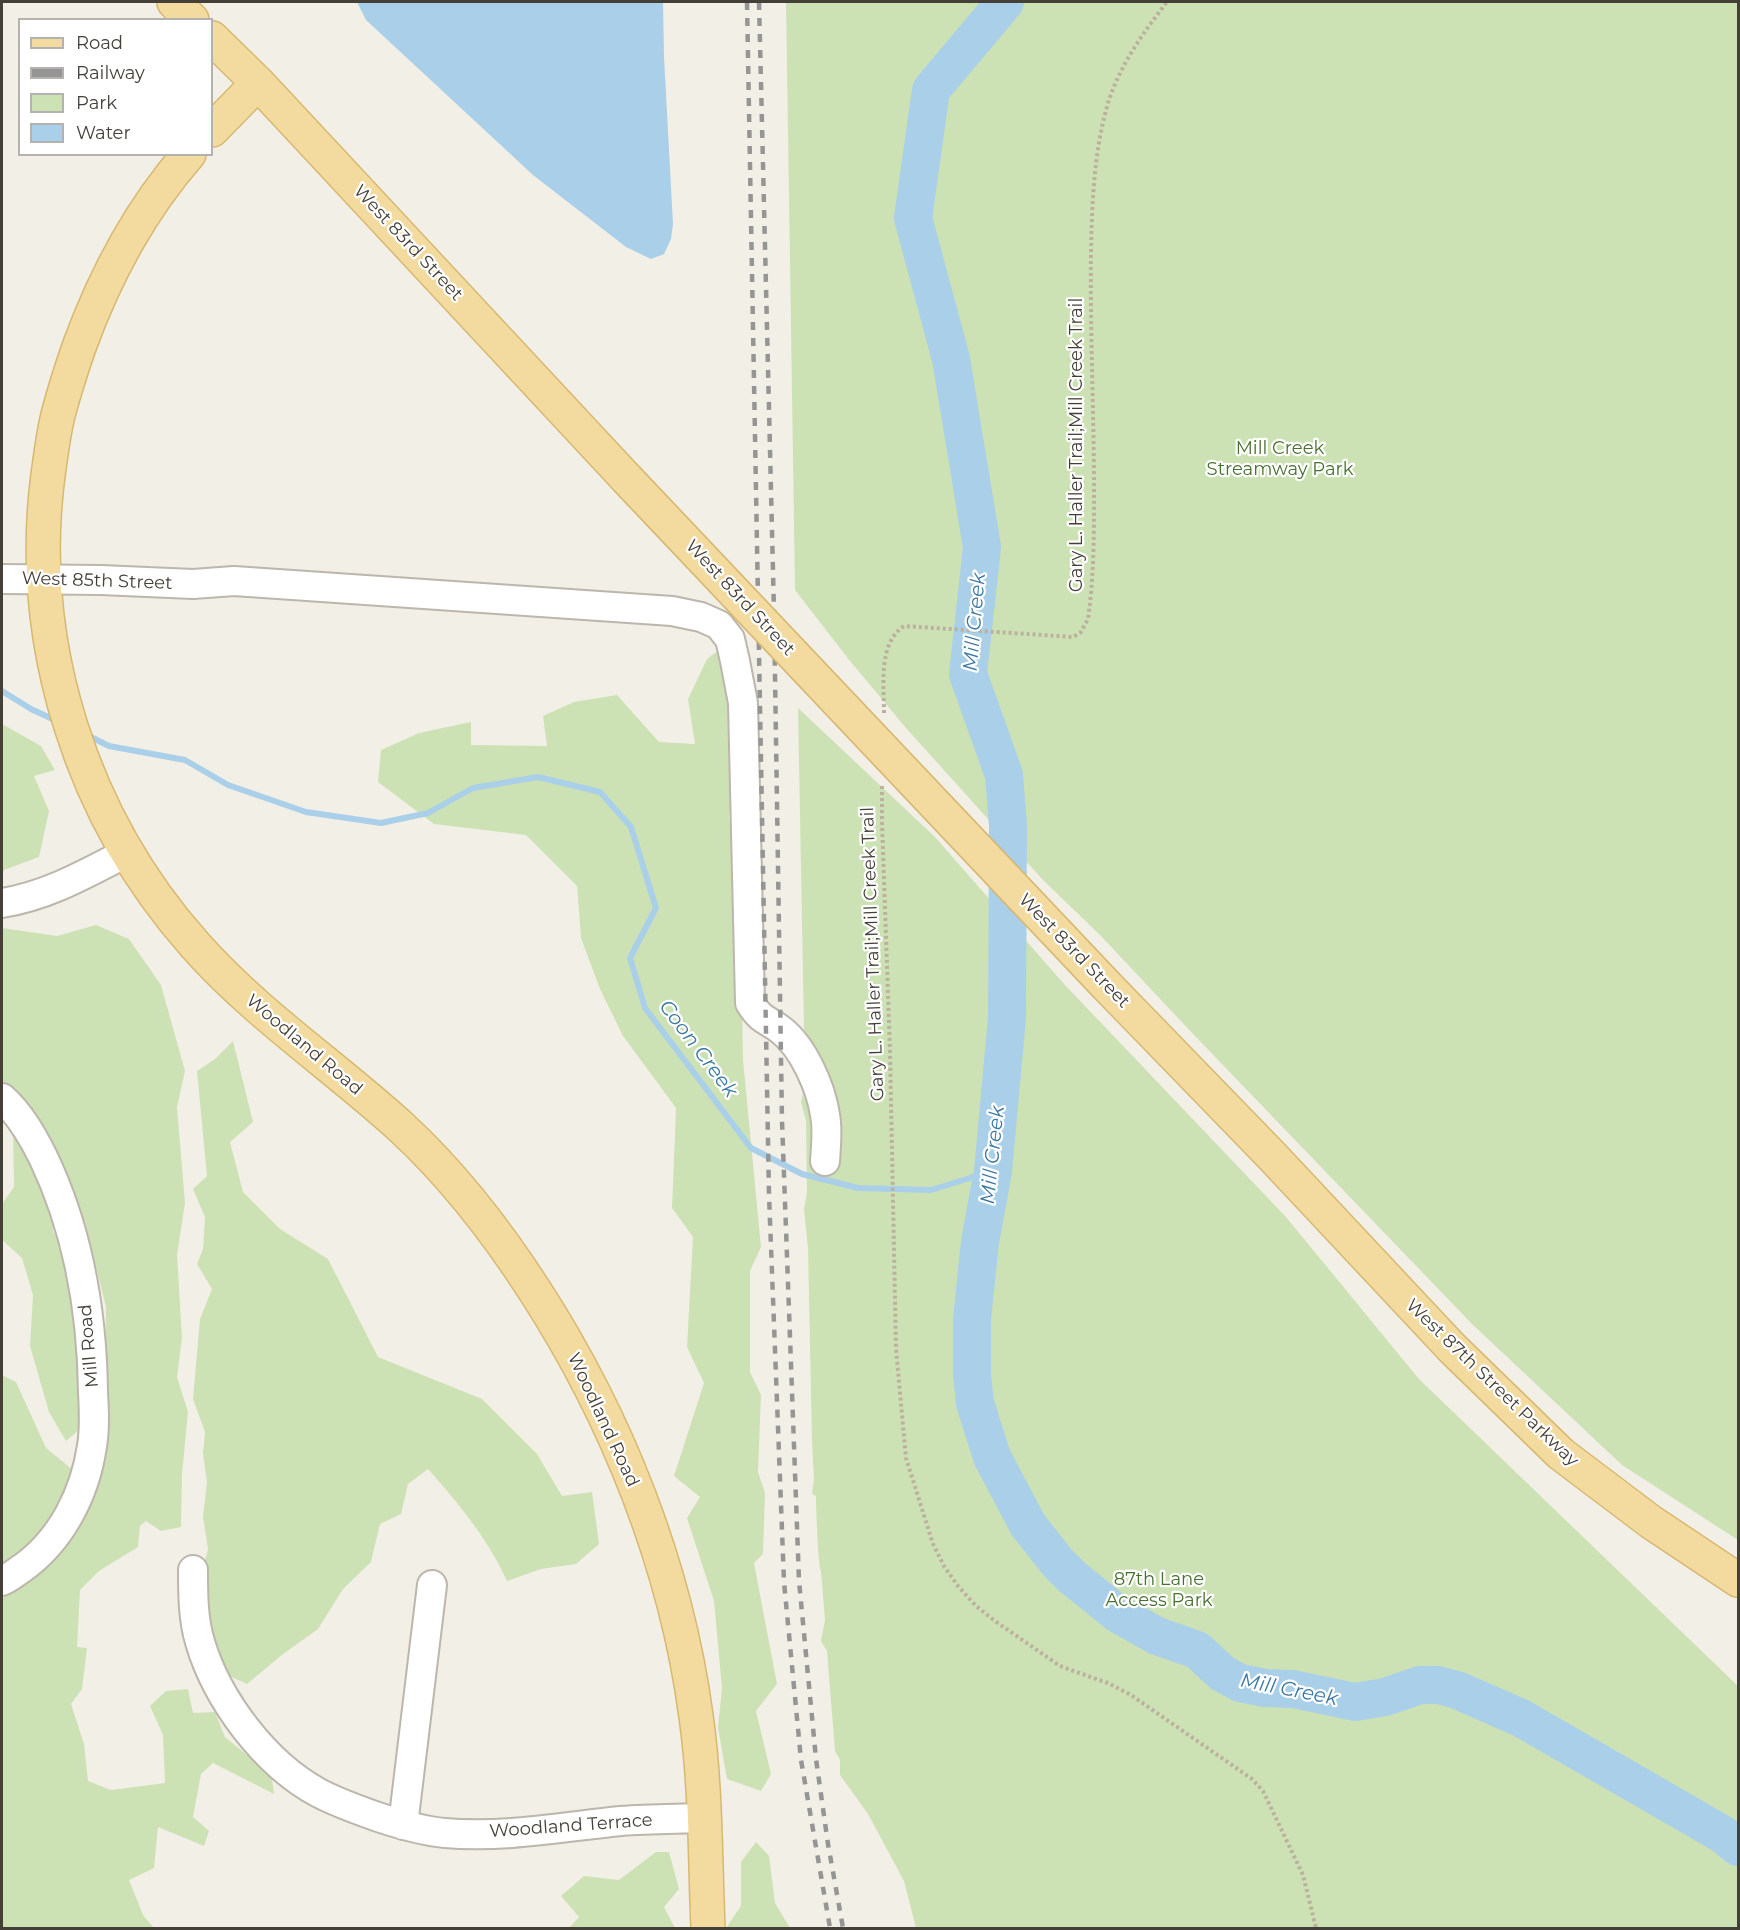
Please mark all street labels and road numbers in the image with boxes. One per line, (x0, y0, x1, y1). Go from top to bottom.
street label: West 83rd Street (349, 181, 467, 305)
street label: Gary L. Haller Trail;Mill Creek Trail (1066, 298, 1088, 592)
street label: West 83rd Street (681, 536, 799, 660)
street label: West 85th Street (21, 568, 173, 594)
street label: Gary L. Haller Trail;Mill Creek Trail (857, 806, 889, 1102)
street label: West 83rd Street (1014, 889, 1134, 1013)
street label: Woodland Road (241, 990, 367, 1100)
street label: West 87th Street Parkway (1401, 1295, 1583, 1471)
street label: Mill Road (75, 1303, 103, 1389)
street label: Woodland Road (562, 1350, 644, 1490)
street label: Woodland Terrace (489, 1810, 653, 1842)

